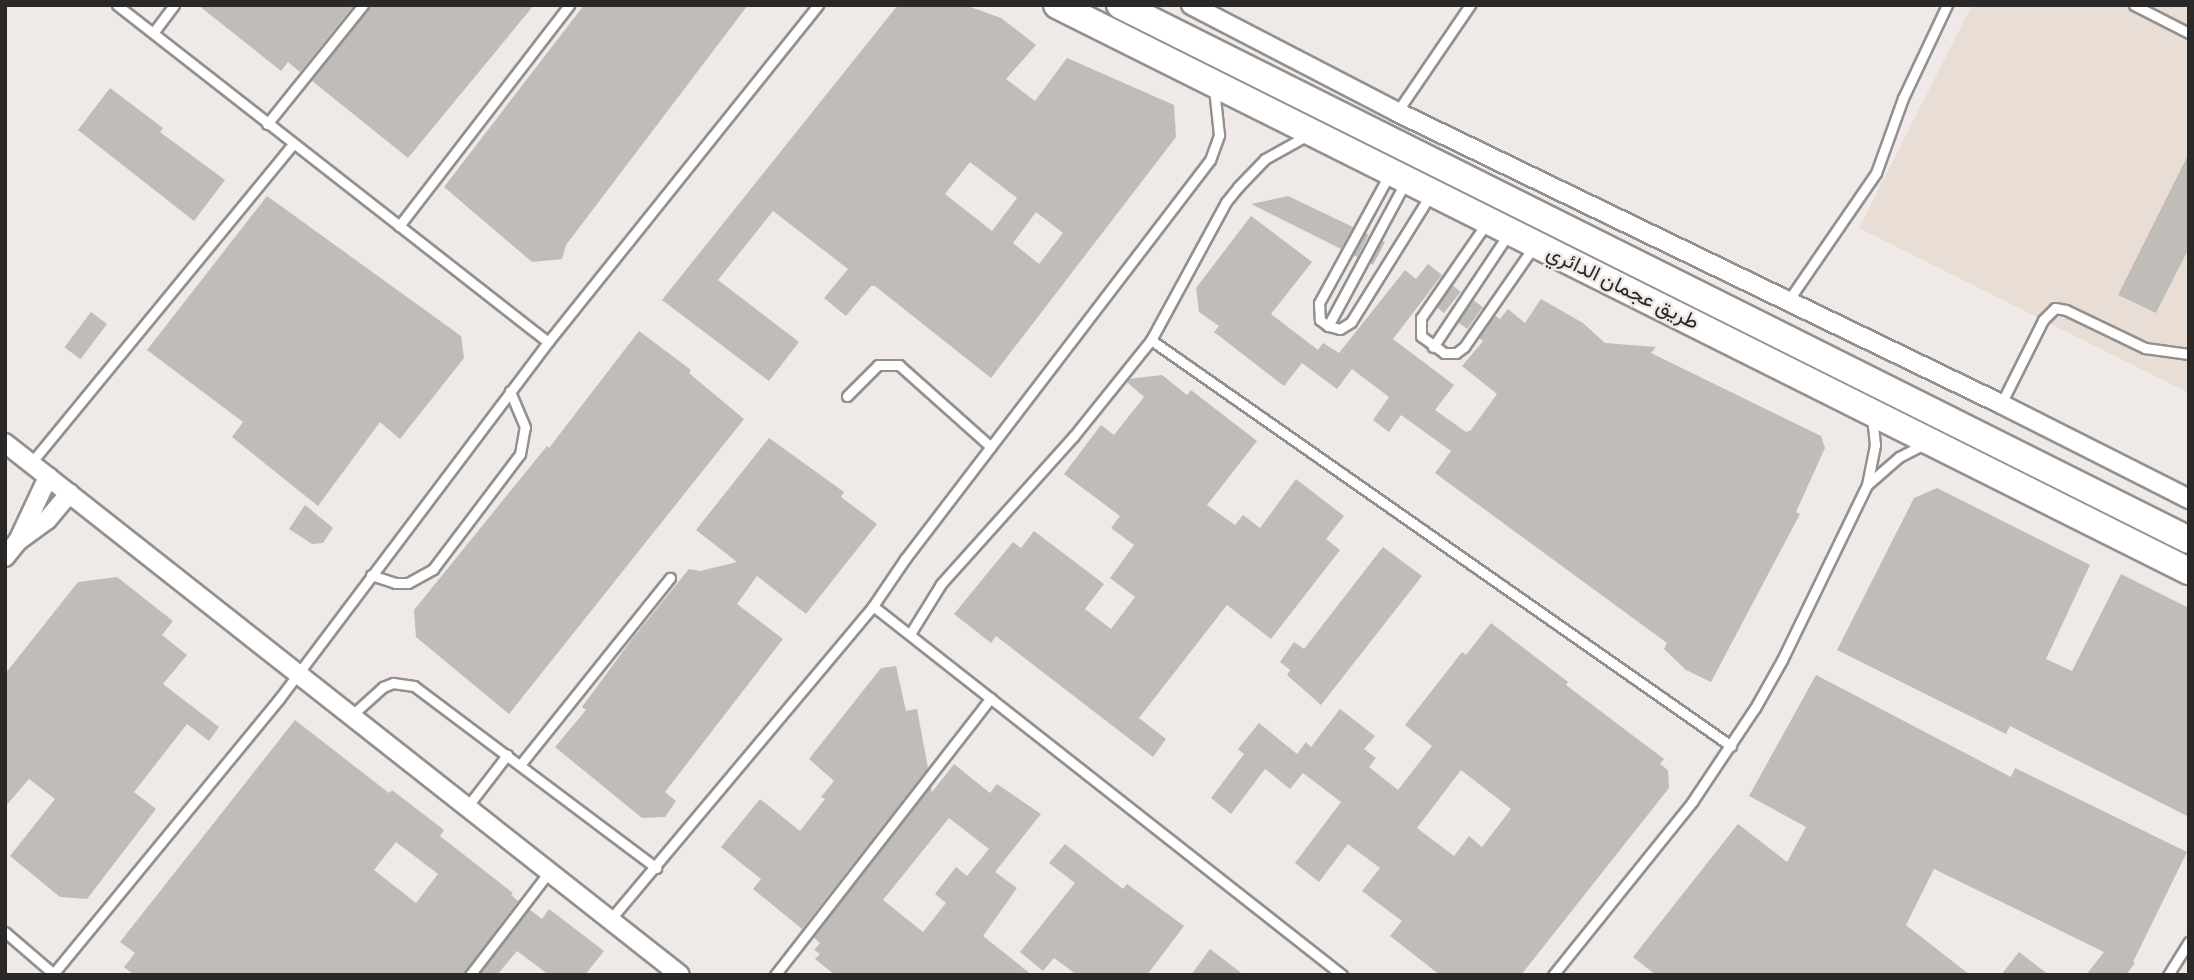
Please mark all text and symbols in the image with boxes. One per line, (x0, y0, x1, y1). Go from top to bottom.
street label: طريق عجمان الدائري (1543, 239, 1703, 335)

